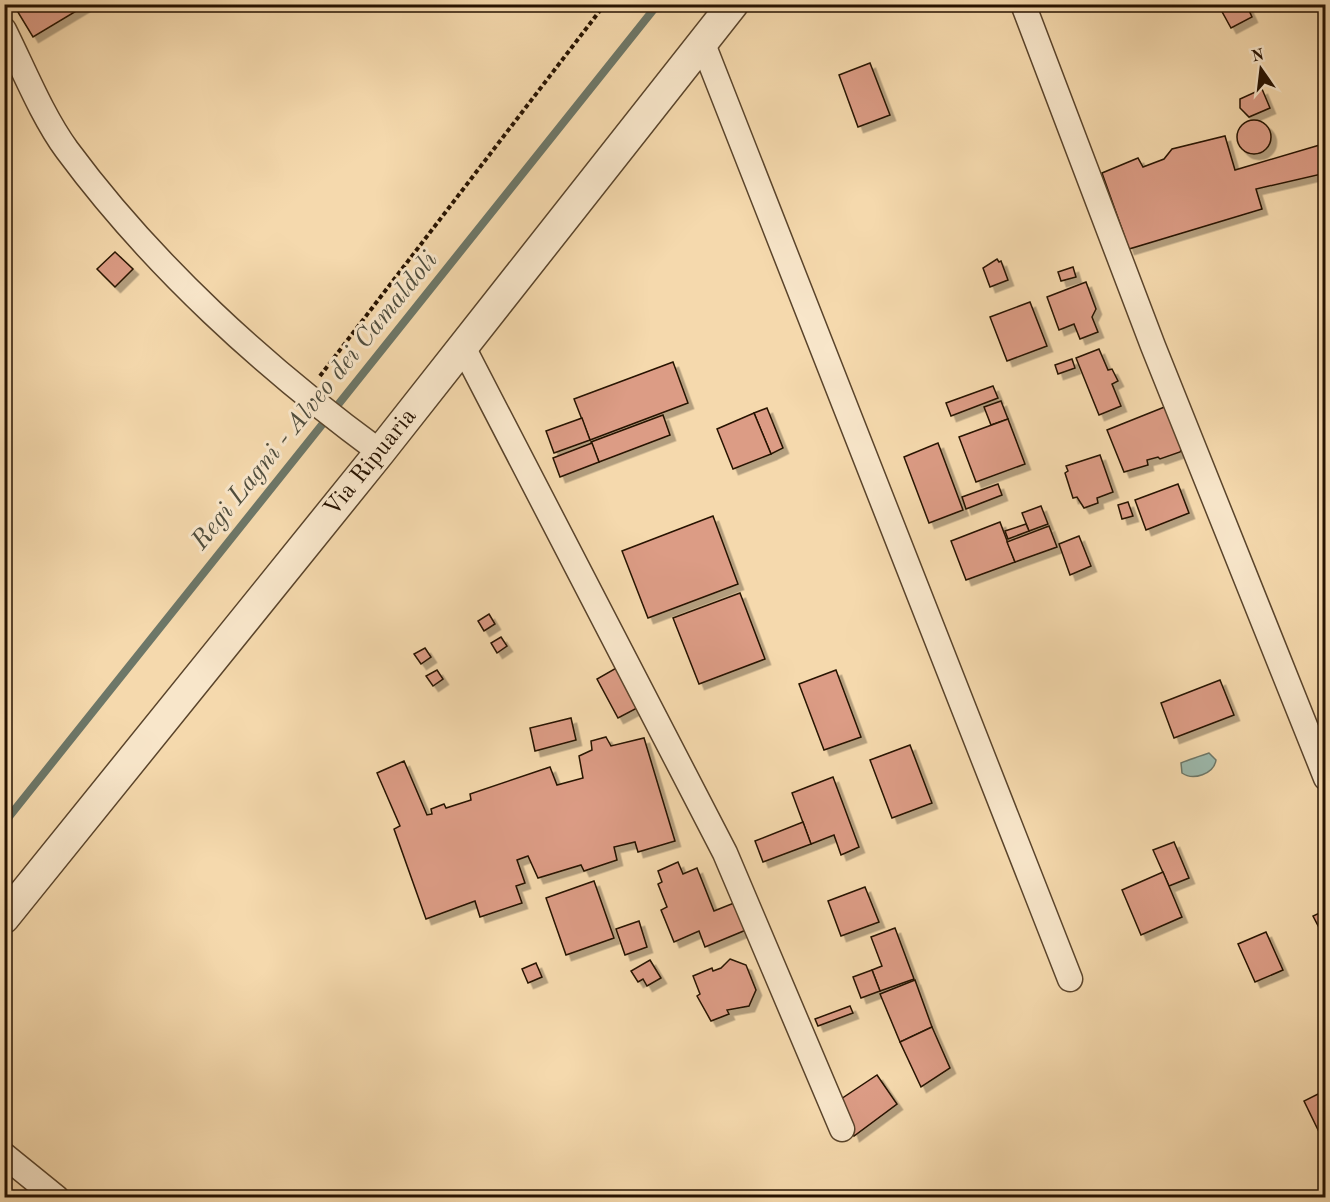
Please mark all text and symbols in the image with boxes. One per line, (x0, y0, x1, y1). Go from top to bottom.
north arrow (1231, 39, 1291, 99)
text: N (1250, 47, 1266, 66)
water label: Regi Lagni - Alveo dei Camaldoli (186, 247, 443, 556)
street label: Via Ripuaria (320, 404, 422, 522)

